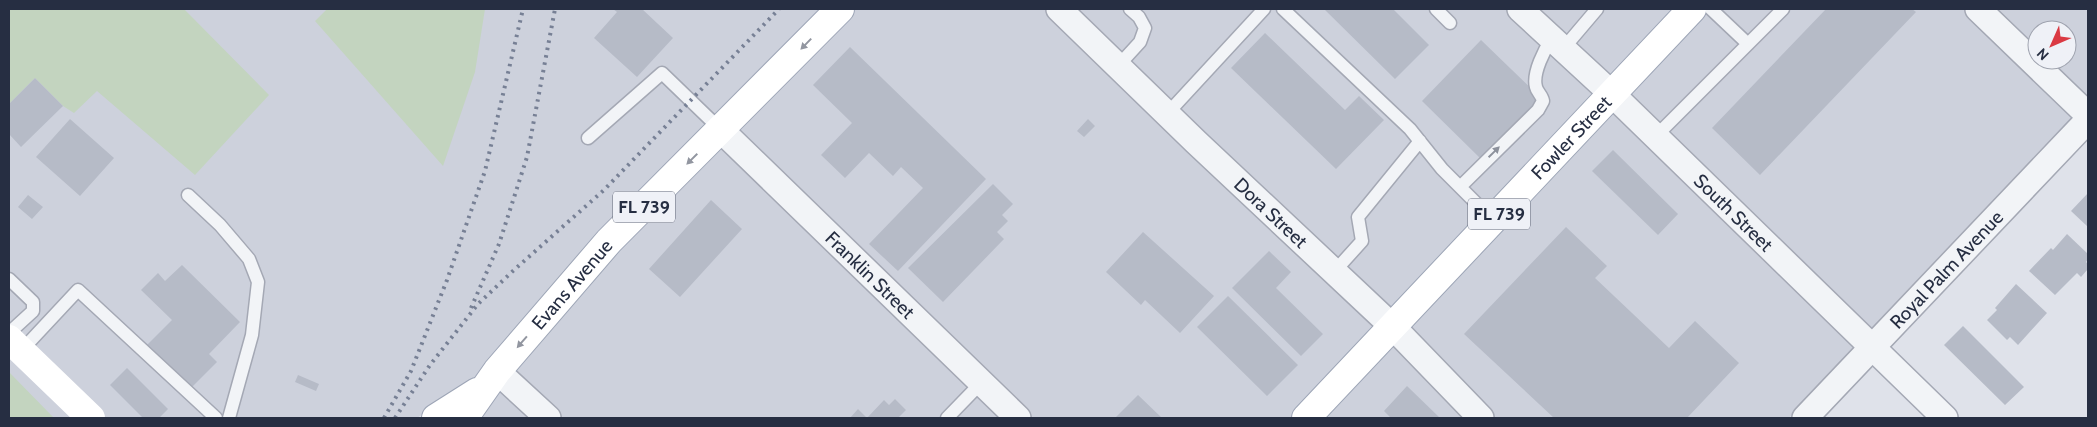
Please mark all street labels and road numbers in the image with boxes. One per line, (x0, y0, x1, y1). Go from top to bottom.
street label: Fowler Street (1526, 91, 1617, 184)
street label: South Street (1689, 169, 1778, 257)
street label: Dora Street (1229, 173, 1313, 253)
road number: FL 739 (613, 192, 675, 222)
road number: FL 739 (1468, 198, 1530, 230)
street label: Royal Palm Avenue (1885, 206, 2008, 334)
street label: Franklin Street (821, 227, 920, 324)
street label: Evans Avenue (527, 235, 617, 334)

